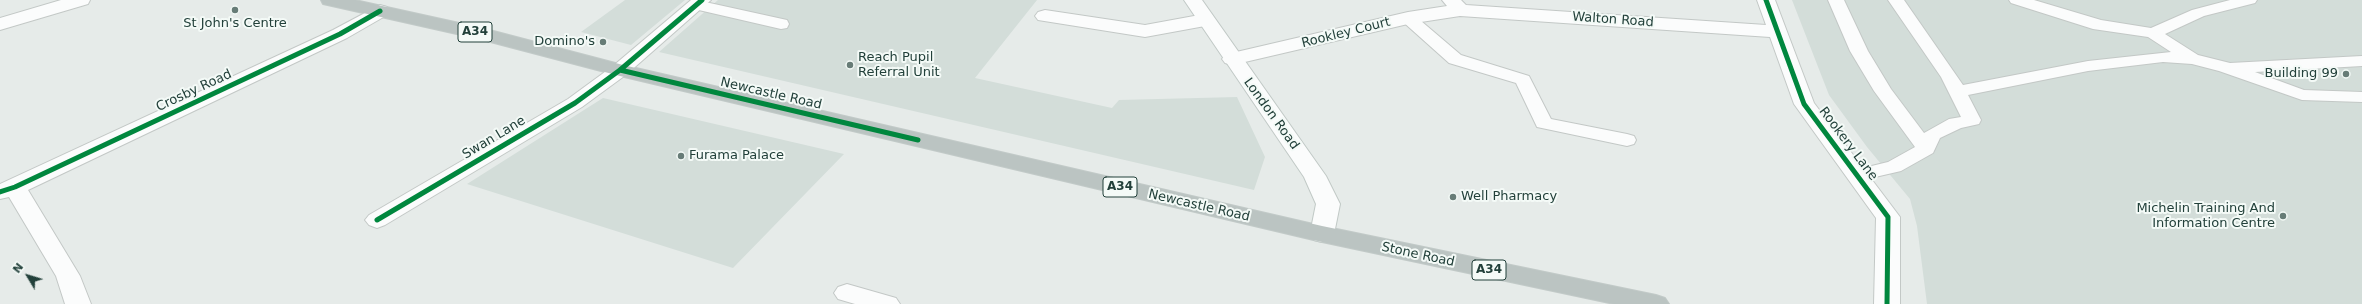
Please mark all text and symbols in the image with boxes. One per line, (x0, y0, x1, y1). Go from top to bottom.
marker: St John's Centre (230, 5, 240, 15)
street label: Walton Road (1572, 9, 1654, 31)
street label: Rookley Court (1300, 14, 1392, 52)
place label: St John's Centre (183, 16, 287, 32)
road number: A34 (458, 22, 492, 42)
place label: Domino's (534, 34, 595, 50)
marker: Domino's (598, 37, 608, 47)
place label: Reach Pupil Referral Unit (858, 50, 940, 81)
marker: Reach Pupil Referral Unit (845, 60, 855, 70)
place label: Building 99 (2265, 66, 2338, 82)
street label: Crosby Road (154, 67, 234, 115)
marker: Building 99 (2341, 69, 2351, 79)
street label: Newcastle Road (719, 75, 823, 113)
street label: London Road (1240, 75, 1302, 153)
street label: Rookery Lane (1815, 104, 1881, 184)
street label: Swan Lane (460, 113, 528, 163)
place label: Furama Palace (689, 148, 784, 164)
marker: Furama Palace (676, 151, 686, 161)
road number: A34 (1103, 177, 1137, 197)
street label: Newcastle Road (1147, 187, 1251, 225)
place label: Well Pharmacy (1461, 189, 1557, 205)
marker: Well Pharmacy (1448, 192, 1458, 202)
place label: Michelin Training And Information Centre (2136, 201, 2275, 232)
marker: Michelin Training And Information Centre (2278, 211, 2288, 221)
street label: Stone Road (1380, 240, 1456, 270)
north arrow (8, 256, 48, 296)
road number: A34 (1472, 260, 1506, 280)
text: N (10, 261, 26, 276)

